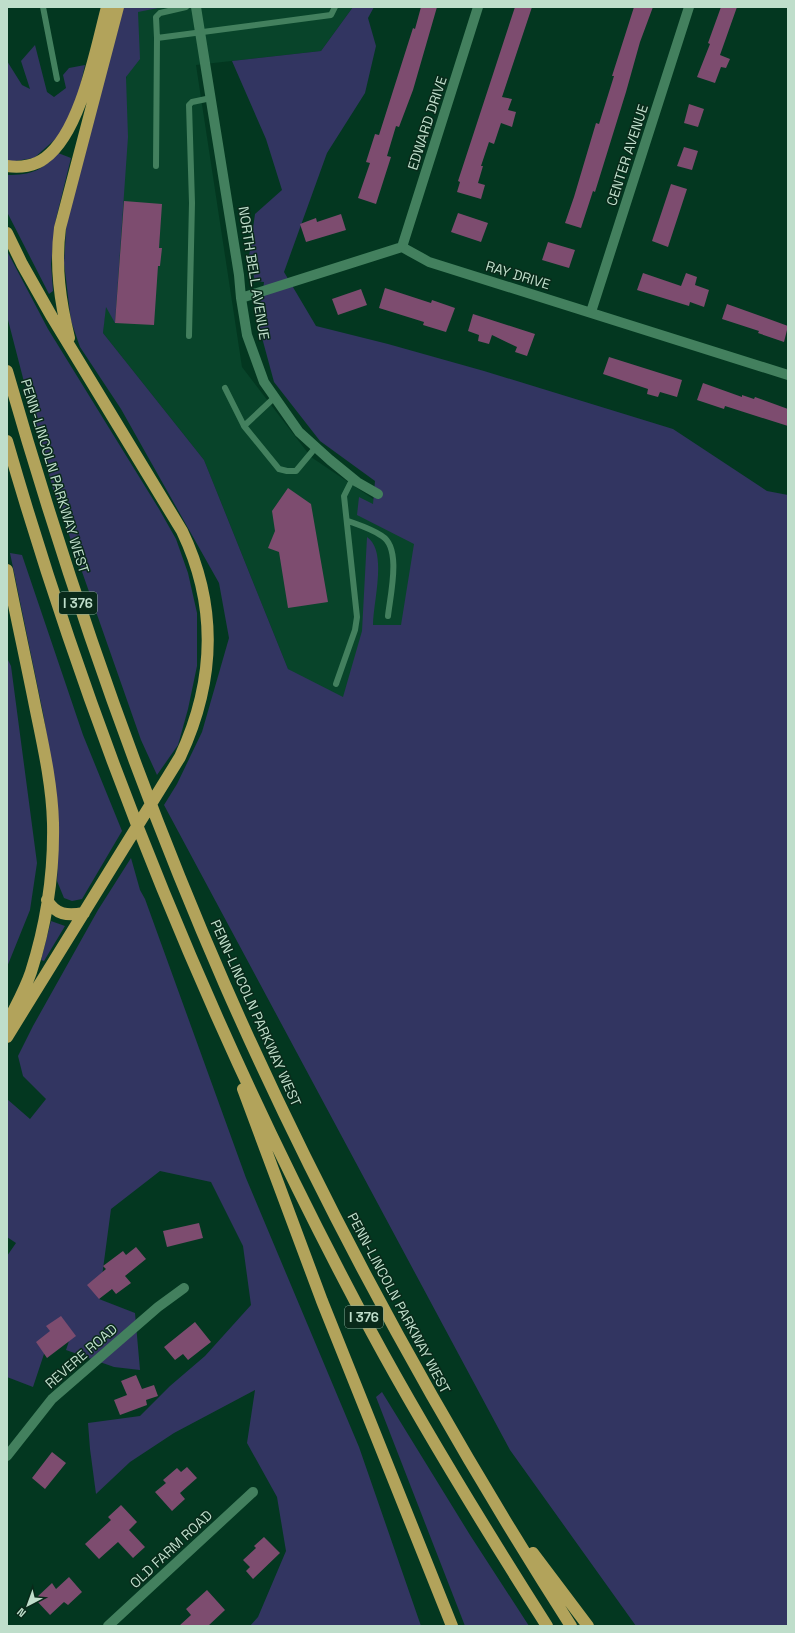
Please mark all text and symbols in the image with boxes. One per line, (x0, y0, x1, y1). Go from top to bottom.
street label: EDWARD DRIVE (403, 74, 451, 172)
street label: CENTER AVENUE (602, 102, 652, 208)
street label: NORTH BELL AVENUE (235, 205, 273, 341)
street label: RAY DRIVE (484, 257, 553, 293)
street label: PENN-LINCOLN PARKWAY WEST (17, 377, 93, 575)
road number: I 376 (59, 592, 97, 614)
street label: PENN-LINCOLN PARKWAY WEST (207, 917, 305, 1109)
street label: PENN-LINCOLN PARKWAY WEST (344, 1209, 454, 1397)
road number: I 376 (345, 1306, 383, 1328)
street label: REVERE ROAD (41, 1320, 121, 1392)
street label: OLD FARM ROAD (126, 1506, 216, 1592)
north arrow (8, 1585, 48, 1625)
text: N (14, 1605, 29, 1620)

